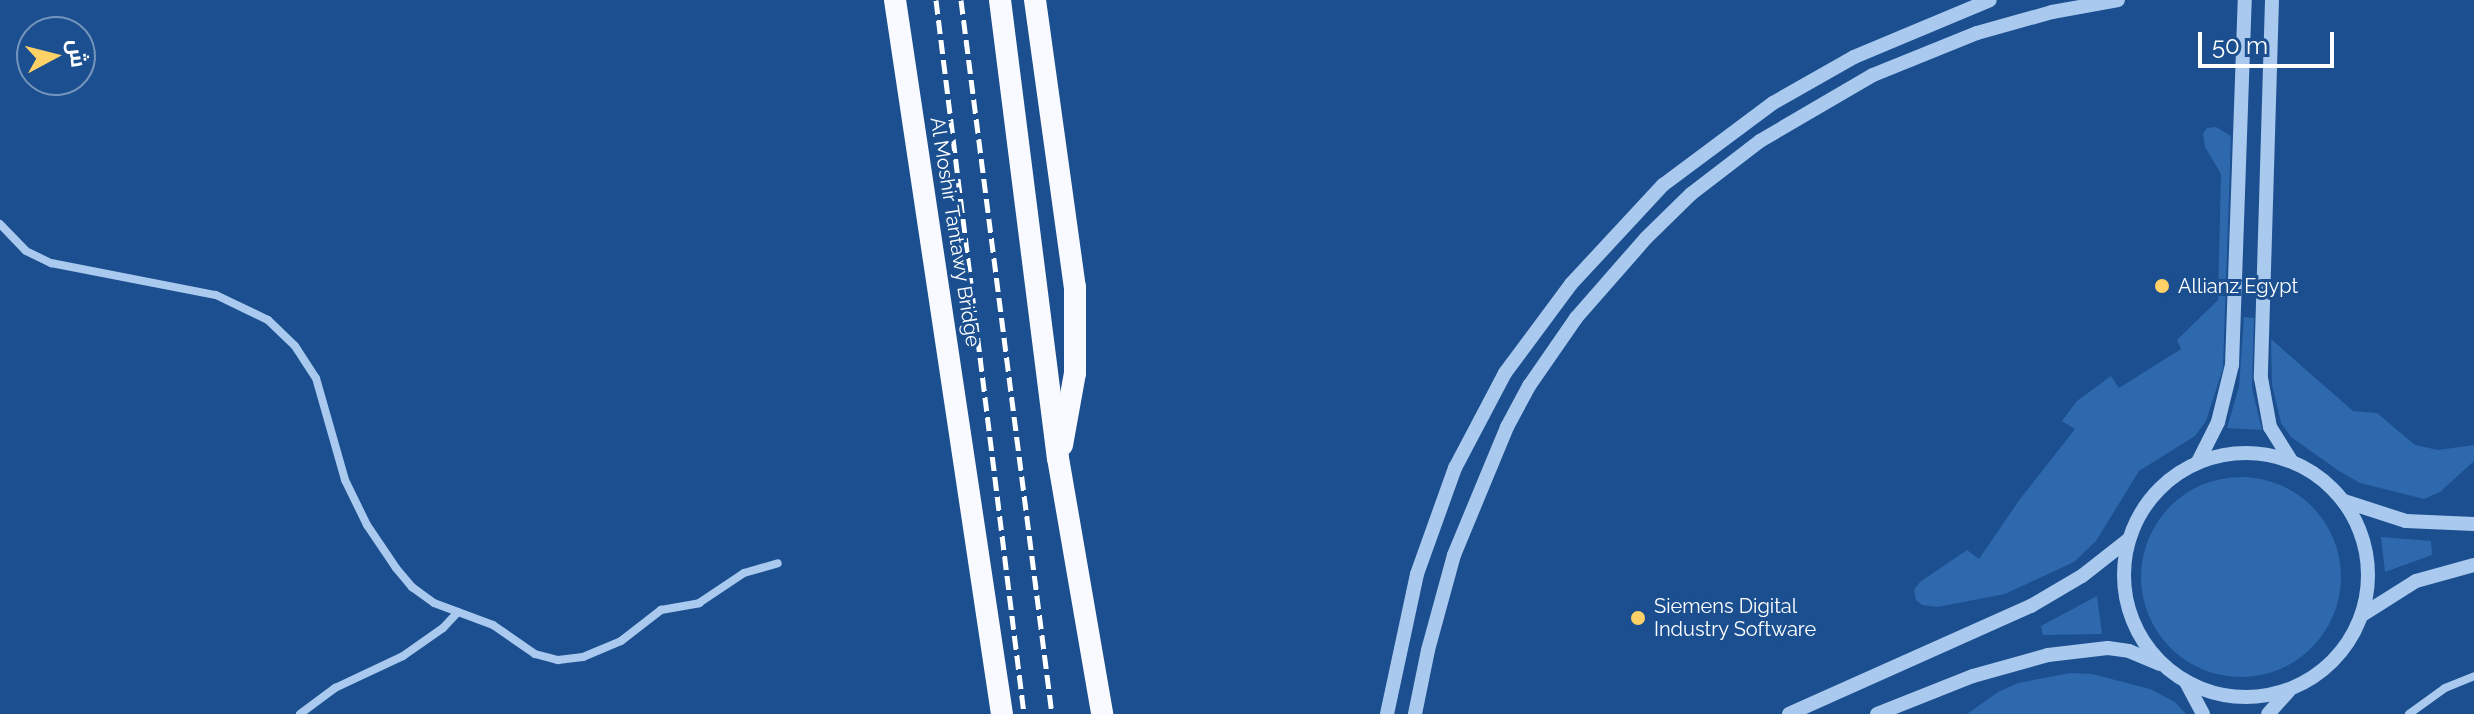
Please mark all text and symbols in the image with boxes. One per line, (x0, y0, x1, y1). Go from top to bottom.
north arrow (16, 16, 96, 96)
scale bar (2202, 16, 2338, 66)
text: 50 m (2212, 31, 2268, 60)
text: ش (63, 38, 92, 69)
street label: Al Moshir Tantawy Bridge (925, 114, 985, 350)
place label: Allianz Egypt (2178, 274, 2298, 298)
marker: Allianz Egypt (2153, 277, 2171, 295)
place label: Siemens Digital Industry Software (1654, 594, 1817, 641)
marker: Siemens Digital Industry Software (1629, 609, 1647, 627)

